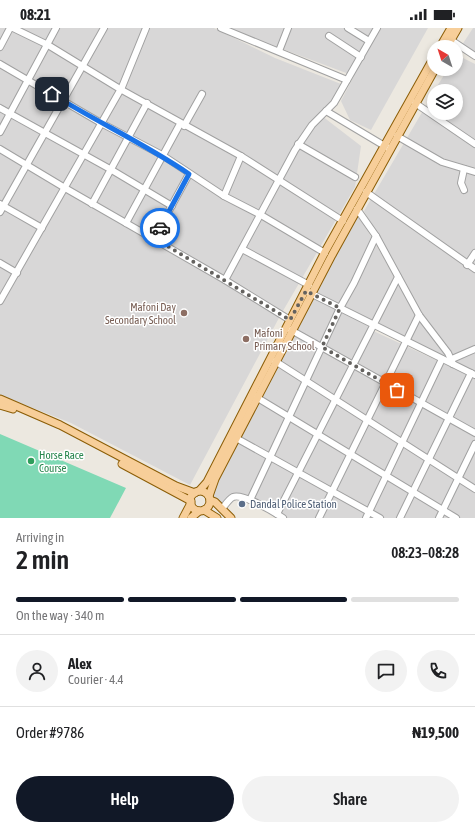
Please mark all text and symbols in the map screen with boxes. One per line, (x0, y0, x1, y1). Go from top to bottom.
text: 08:21 (20, 6, 51, 23)
north arrow (427, 40, 463, 76)
map controls (427, 40, 463, 120)
pin (35, 77, 69, 111)
icon: home (41, 83, 63, 105)
button: layers (427, 84, 463, 120)
courier (140, 208, 180, 248)
icon: car (149, 217, 171, 239)
place label: Mafoni Day Secondary School (105, 301, 176, 326)
marker: Mafoni Day Secondary School (179, 308, 189, 318)
place label: Mafoni Primary School (254, 327, 315, 352)
marker: Mafoni Primary School (241, 334, 251, 344)
pin (380, 373, 414, 407)
icon: bag (386, 379, 408, 401)
place label: Horse Race Course (39, 449, 84, 474)
marker: Horse Race Course (26, 456, 36, 466)
place label: Dandal Police Station (250, 498, 337, 510)
marker: Dandal Police Station (237, 499, 247, 509)
text: Arriving in (16, 530, 64, 545)
text: 08:23–08:28 (391, 544, 459, 561)
text: 2 min (16, 545, 69, 575)
text: On the way · 340 m (16, 608, 104, 623)
button: person (16, 650, 58, 692)
button: chat (365, 650, 407, 692)
button: phone (417, 650, 459, 692)
text: Alex (68, 655, 92, 672)
text: Courier · 4.4 (68, 672, 124, 687)
text: Order #9786 (16, 724, 84, 741)
text: ₦19,500 (412, 724, 459, 741)
button: Help (16, 776, 234, 822)
button: Share (242, 776, 459, 822)

